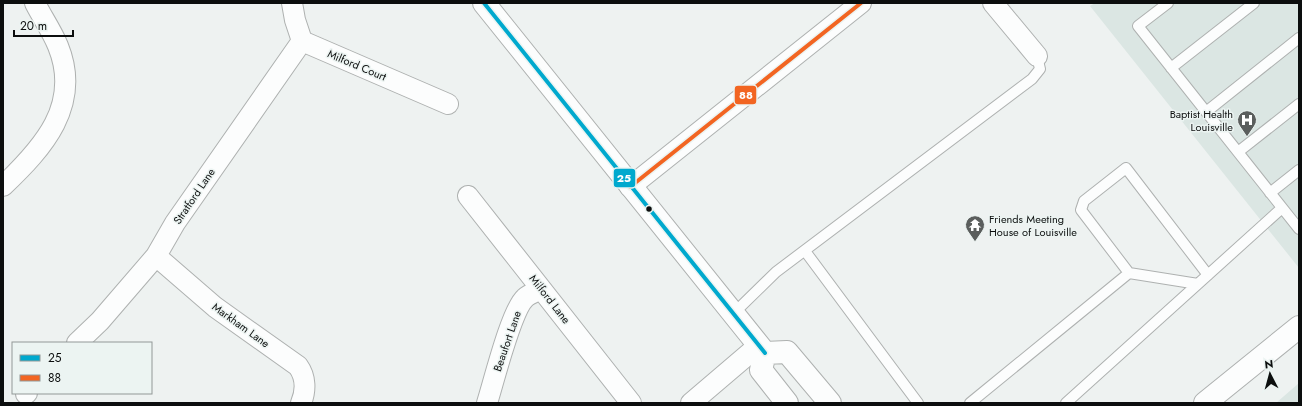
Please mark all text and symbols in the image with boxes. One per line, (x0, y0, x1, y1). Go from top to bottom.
scale bar (14, 12, 73, 38)
text: 20 m (20, 17, 47, 35)
street label: Milford Court (325, 45, 389, 85)
line badge: 88 (734, 85, 757, 105)
text: 88 (739, 87, 753, 103)
place label: Baptist Health Louisville (1170, 106, 1233, 135)
hospital icon: Baptist Health Louisville (1236, 109, 1258, 137)
street label: Stratford Lane (169, 164, 219, 227)
line badge: 25 (613, 168, 636, 188)
text: 25 (617, 170, 631, 186)
unlabelled marker (644, 204, 654, 214)
place label: Friends Meeting House of Louisville (989, 211, 1077, 240)
temple icon: Friends Meeting House of Louisville (964, 214, 986, 242)
street label: Milford Lane (526, 271, 575, 327)
street label: Markham Lane (209, 299, 273, 351)
street label: Beaufort Lane (489, 308, 525, 374)
legend (12, 342, 152, 394)
text: 25 (48, 349, 62, 367)
north arrow (1250, 354, 1290, 394)
text: N (1264, 356, 1274, 372)
text: 88 (48, 369, 61, 387)

